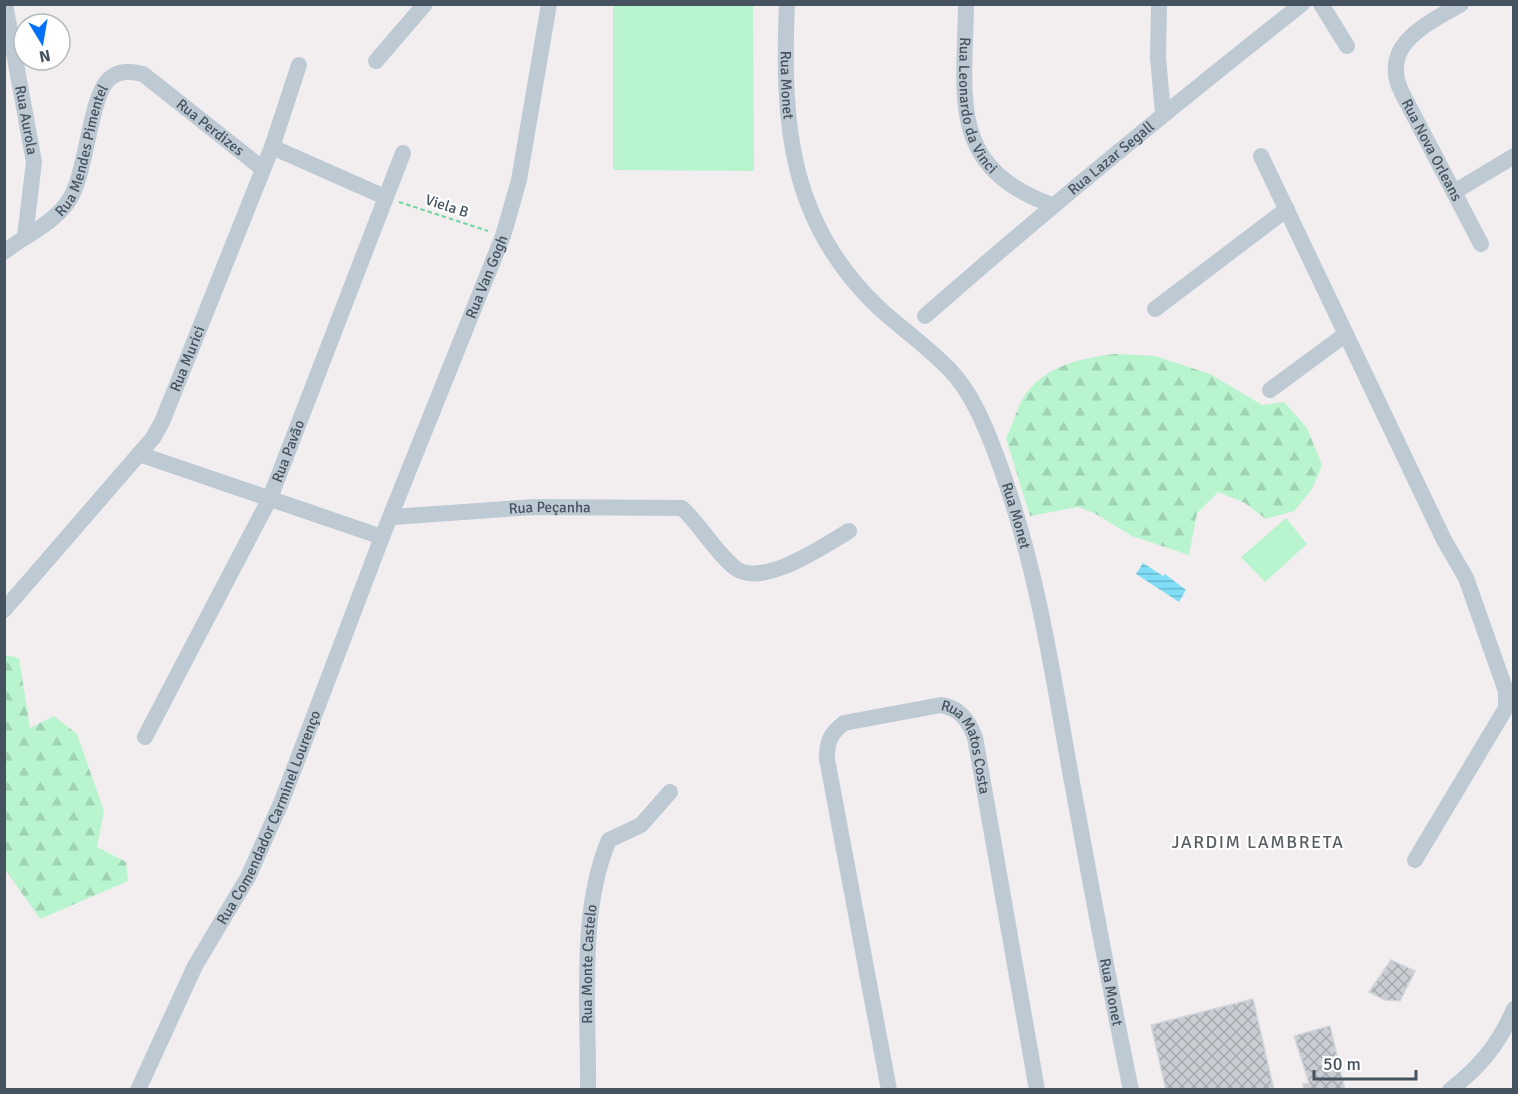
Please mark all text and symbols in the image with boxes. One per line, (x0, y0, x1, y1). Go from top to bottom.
north arrow (12, 12, 72, 72)
street label: Rua Leonardo da Vinci (955, 37, 1001, 178)
text: N (37, 45, 52, 67)
street label: Rua Monet (777, 51, 798, 120)
street label: Rua Mendes Pimentel (51, 81, 112, 220)
street label: Rua Aurola (11, 84, 41, 156)
street label: Rua Perdizes (173, 95, 248, 160)
street label: Rua Nova Orleans (1398, 96, 1466, 205)
street label: Rua Lazar Segall (1064, 117, 1158, 199)
street label: Viela B (423, 191, 471, 221)
street label: Rua Van Gogh (462, 232, 511, 321)
street label: Rua Murici (166, 323, 209, 394)
street label: Rua Pavão (268, 417, 308, 485)
street label: Rua Monet (998, 480, 1034, 551)
street label: Rua Peçanha (508, 498, 591, 518)
street label: Rua Matos Costa (939, 696, 994, 795)
street label: Rua Comendador Carminel Lourenço (213, 708, 324, 928)
district label: JARDIM LAMBRETA (1172, 831, 1344, 853)
street label: Rua Monte Castelo (578, 903, 601, 1024)
street label: Rua Monet (1096, 957, 1127, 1028)
scale bar (1314, 1043, 1416, 1081)
text: 50 m (1323, 1053, 1361, 1075)

